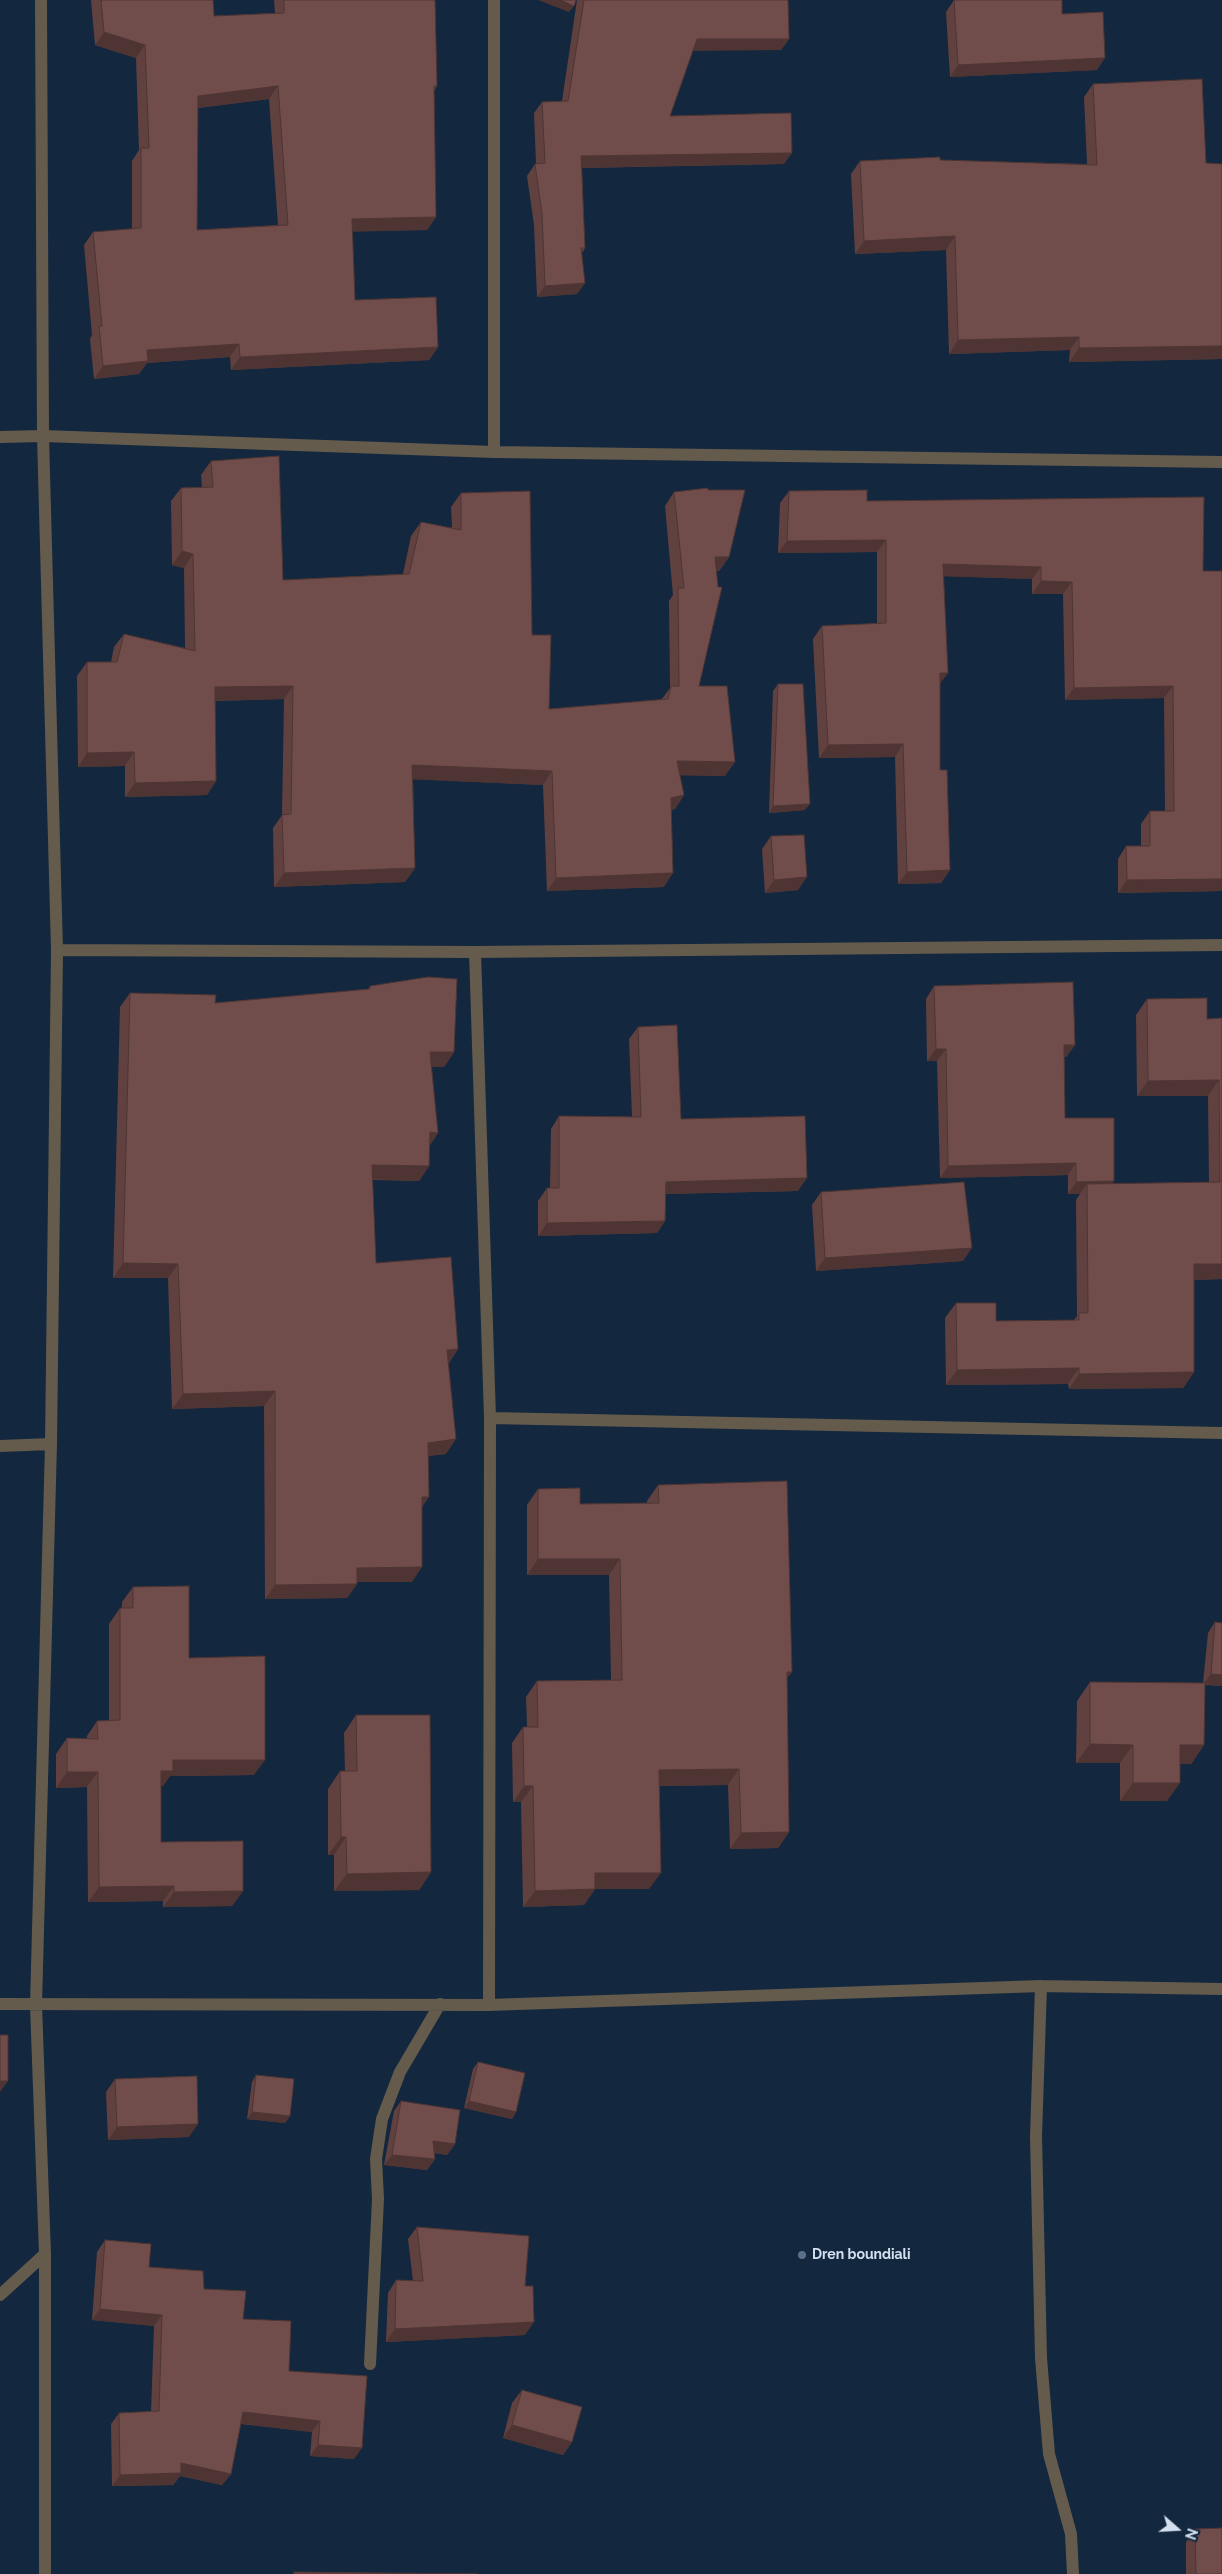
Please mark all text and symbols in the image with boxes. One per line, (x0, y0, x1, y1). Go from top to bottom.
place label: Dren boundiali (812, 2247, 911, 2263)
marker: Dren boundiali (796, 2249, 808, 2261)
north arrow (1152, 2504, 1202, 2554)
text: N (1182, 2526, 1200, 2542)

